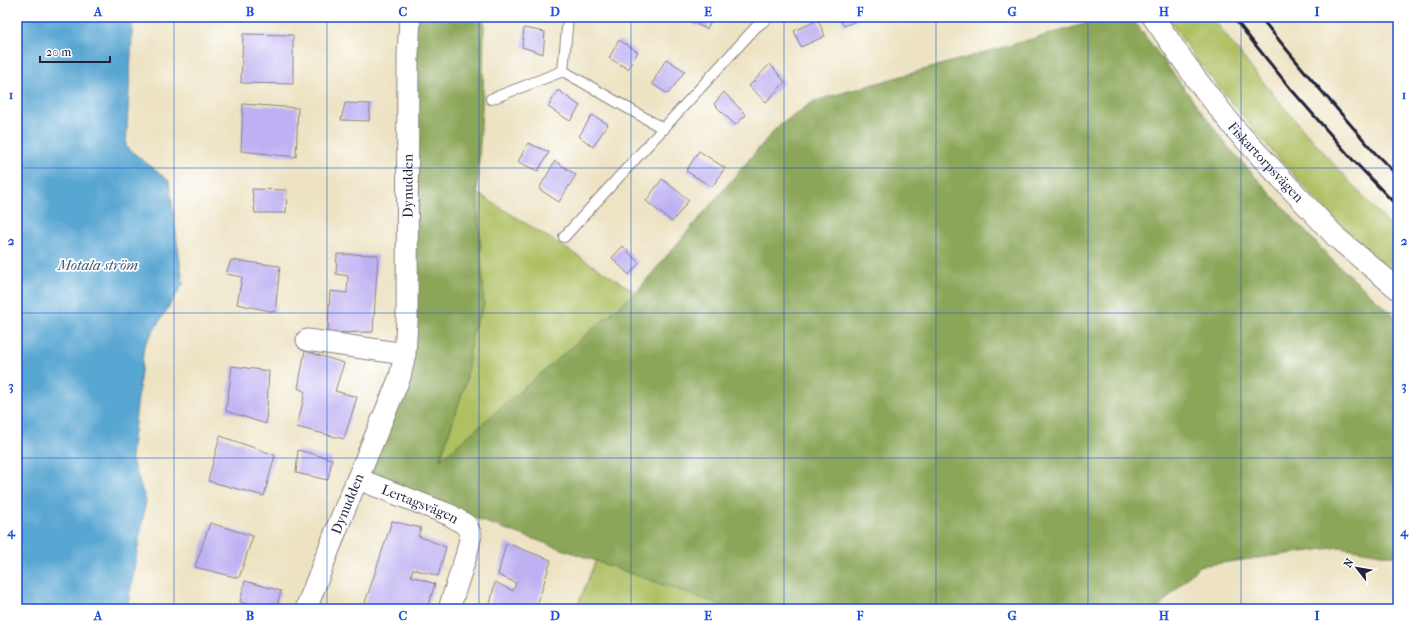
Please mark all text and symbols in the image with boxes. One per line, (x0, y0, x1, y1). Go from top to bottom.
text: A (93, 4, 103, 19)
text: B (246, 4, 255, 19)
text: C (399, 4, 408, 19)
text: D (550, 4, 560, 19)
text: E (704, 4, 712, 19)
text: F (856, 4, 864, 19)
text: G (1007, 4, 1017, 19)
text: H (1159, 4, 1170, 19)
text: I (1314, 4, 1320, 19)
scale bar (40, 38, 110, 64)
text: 20 m (46, 45, 71, 59)
text: 1 (9, 87, 14, 102)
text: 1 (1402, 87, 1407, 102)
street label: Fiskartorpsvägen (1224, 118, 1307, 206)
street label: Dynudden (399, 154, 416, 218)
text: 2 (8, 233, 15, 248)
text: 2 (1401, 233, 1408, 248)
water label: Motala ström (57, 256, 138, 274)
text: 3 (8, 378, 14, 394)
text: 3 (1401, 378, 1407, 394)
street label: Dynudden (327, 471, 367, 537)
street label: Lertagsvägen (379, 481, 462, 527)
text: 4 (6, 524, 16, 540)
text: 4 (1399, 524, 1409, 540)
north arrow (1337, 548, 1377, 588)
text: N (1341, 556, 1357, 570)
text: A (93, 608, 103, 623)
text: B (246, 608, 255, 623)
text: C (399, 608, 408, 623)
text: D (550, 608, 560, 623)
text: E (704, 608, 712, 623)
text: F (856, 608, 864, 623)
text: G (1007, 608, 1017, 623)
text: H (1159, 608, 1170, 623)
text: I (1314, 608, 1320, 623)

